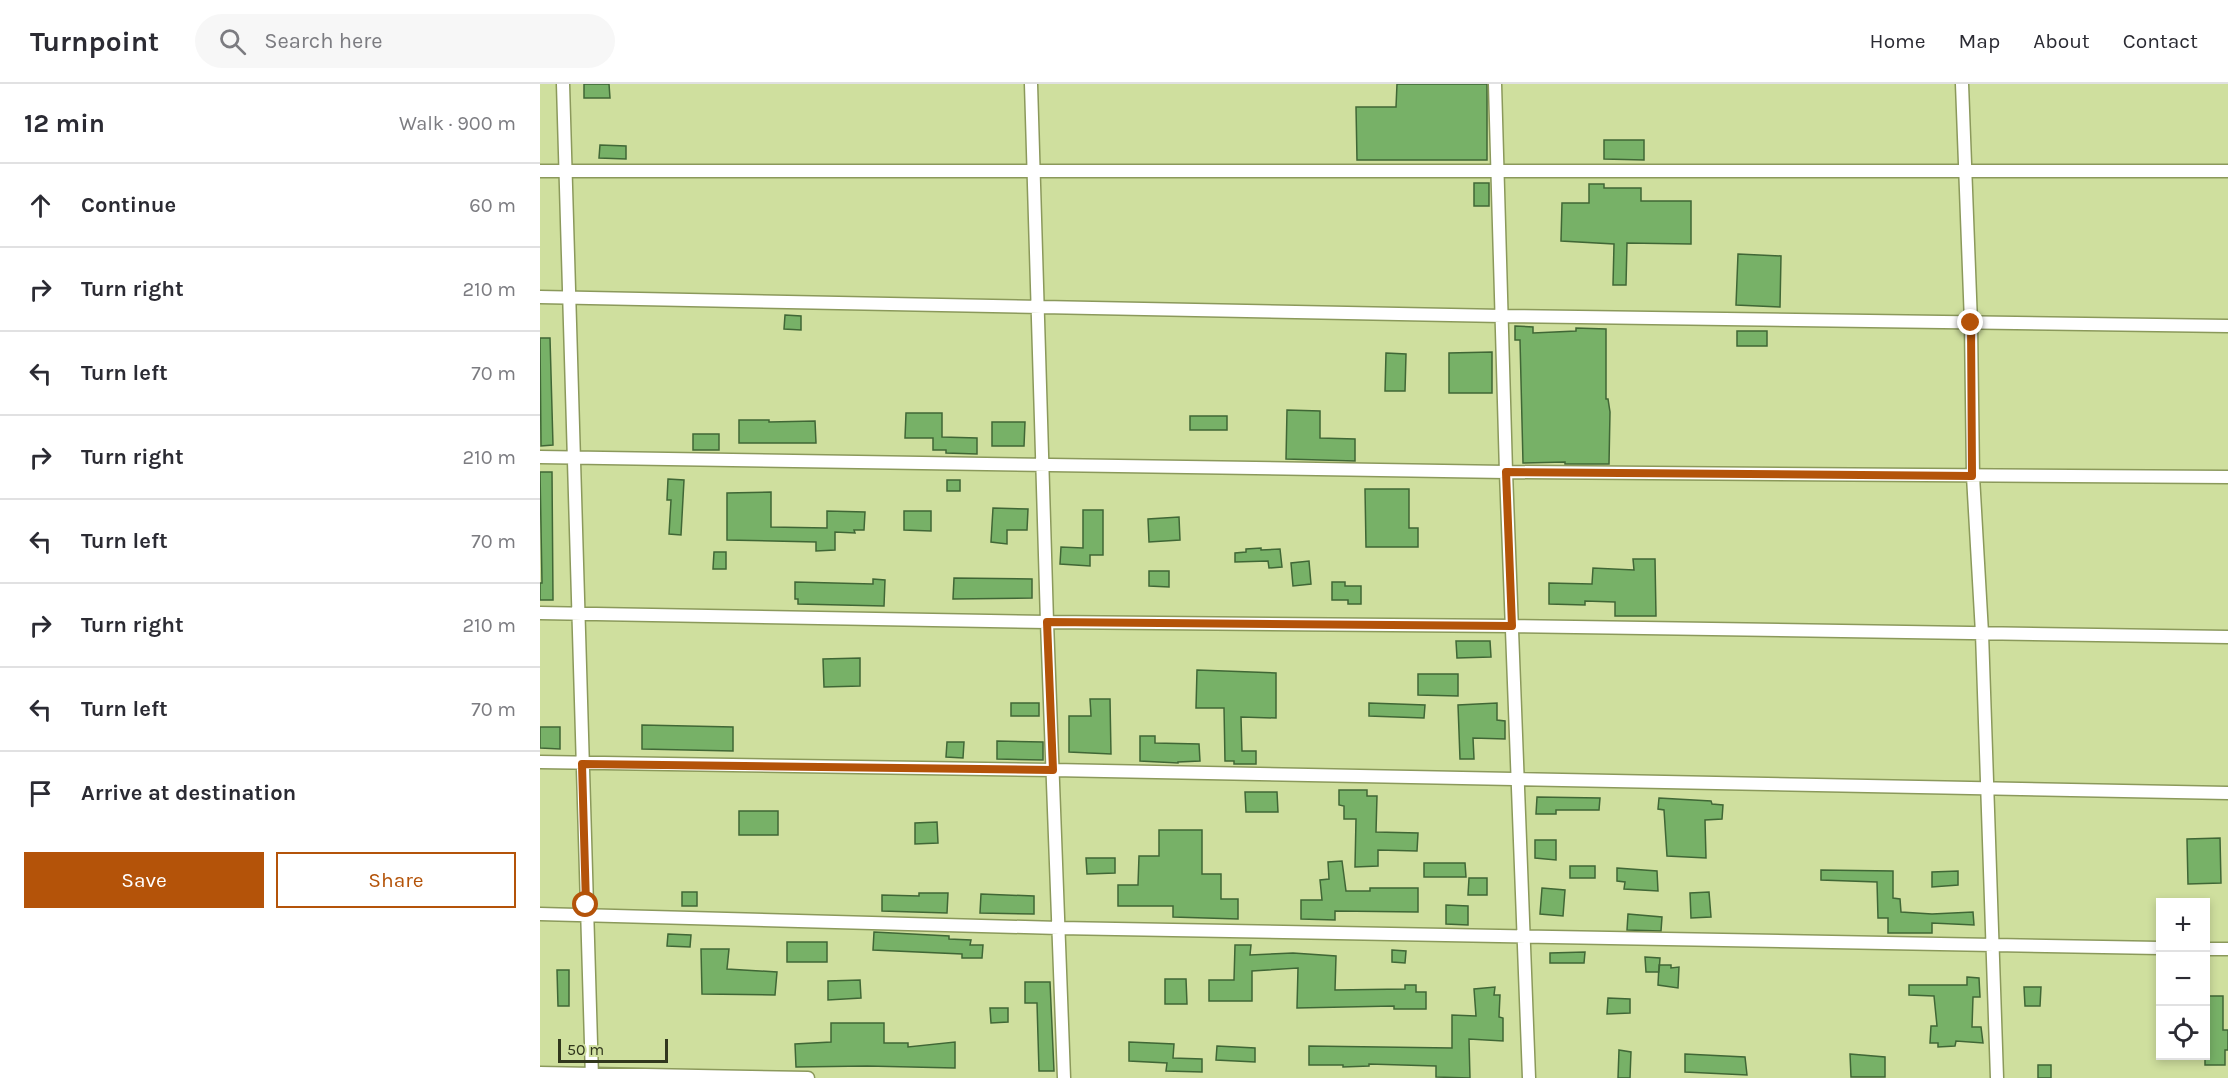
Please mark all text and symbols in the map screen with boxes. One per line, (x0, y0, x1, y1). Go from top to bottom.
search box (195, 14, 615, 68)
text: Turnpoint (30, 25, 159, 58)
icon: search (216, 25, 249, 58)
text: Search here (264, 28, 383, 54)
text: Home (1870, 29, 1926, 53)
text: Map (1959, 29, 2000, 53)
text: About (2033, 29, 2090, 53)
text: Contact (2123, 29, 2198, 53)
text: 12 min (24, 108, 105, 139)
text: Walk · 900 m (399, 112, 516, 135)
icon: ahead (24, 189, 57, 222)
text: Continue (81, 192, 176, 218)
text: 60 m (469, 194, 516, 217)
icon: right (24, 273, 57, 306)
text: Turn right (81, 276, 184, 302)
text: 210 m (462, 278, 516, 301)
route end (1957, 309, 1983, 335)
icon: left (24, 357, 57, 390)
text: Turn left (81, 360, 168, 386)
text: 70 m (471, 362, 516, 385)
icon: right (24, 441, 57, 474)
text: Turn right (81, 444, 184, 470)
text: 210 m (462, 446, 516, 469)
icon: left (24, 525, 57, 558)
text: Turn left (81, 528, 168, 554)
text: 70 m (471, 530, 516, 553)
icon: right (24, 609, 57, 642)
text: Turn right (81, 612, 184, 638)
text: 210 m (462, 614, 516, 637)
icon: left (24, 693, 57, 726)
text: Turn left (81, 696, 168, 722)
text: 70 m (471, 698, 516, 721)
icon: arrive (24, 777, 57, 810)
text: Arrive at destination (81, 780, 296, 806)
button: Save (24, 852, 264, 908)
button: Share (276, 852, 516, 908)
route start (572, 891, 598, 917)
map controls (2156, 898, 2210, 1060)
button: + (2156, 898, 2210, 952)
button: − (2156, 952, 2210, 1006)
button: locate (2156, 1006, 2210, 1060)
scale bar (558, 1036, 668, 1064)
text: 50 m (567, 1040, 604, 1059)

